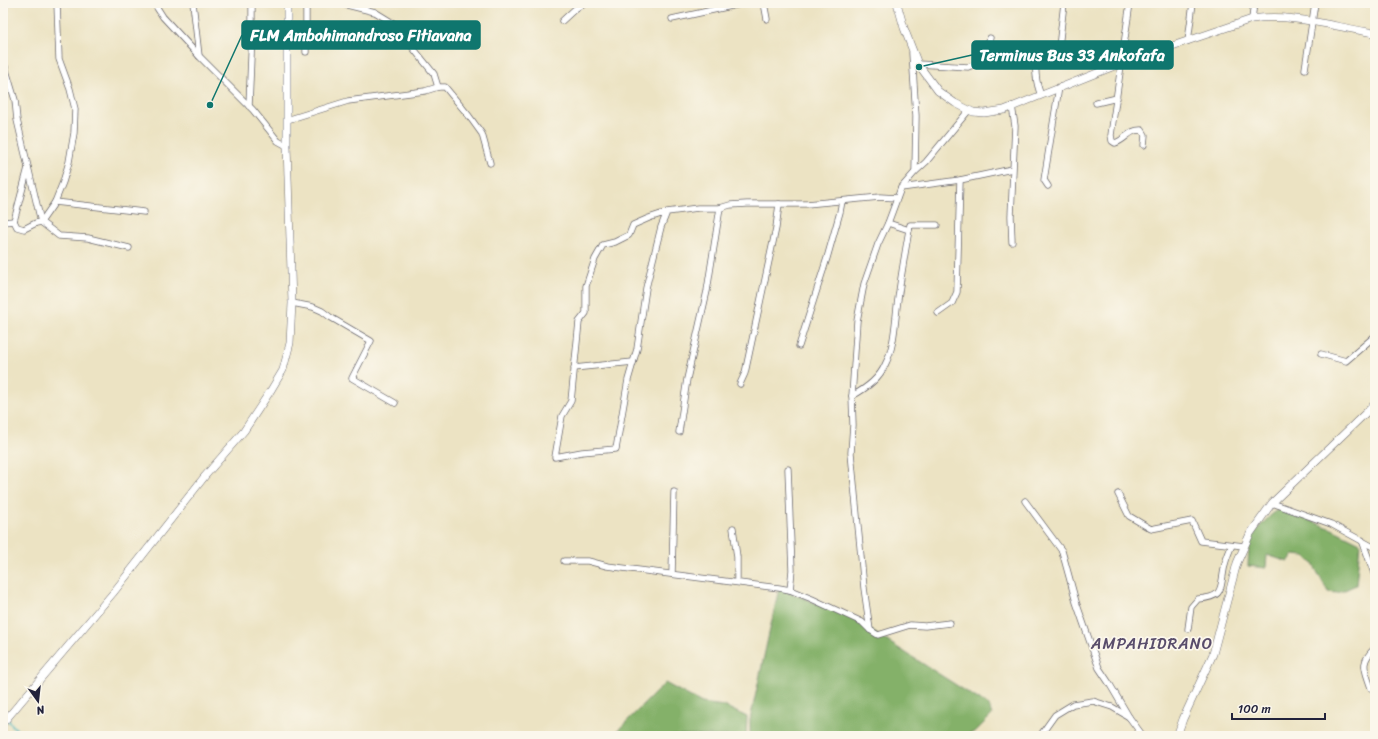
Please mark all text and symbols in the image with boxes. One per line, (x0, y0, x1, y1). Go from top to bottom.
callout: FLM Ambohimandroso Fitiavana (242, 21, 480, 49)
text: FLM Ambohimandroso Fitiavana (249, 21, 472, 50)
callout: Terminus Bus 33 Ankofafa (972, 41, 1173, 69)
text: Terminus Bus 33 Ankofafa (979, 41, 1166, 70)
district label: AMPAHIDRANO (1090, 629, 1213, 658)
north arrow (18, 681, 58, 721)
scale bar (1232, 695, 1325, 721)
text: 100 m (1238, 698, 1271, 720)
text: N (34, 700, 48, 720)

